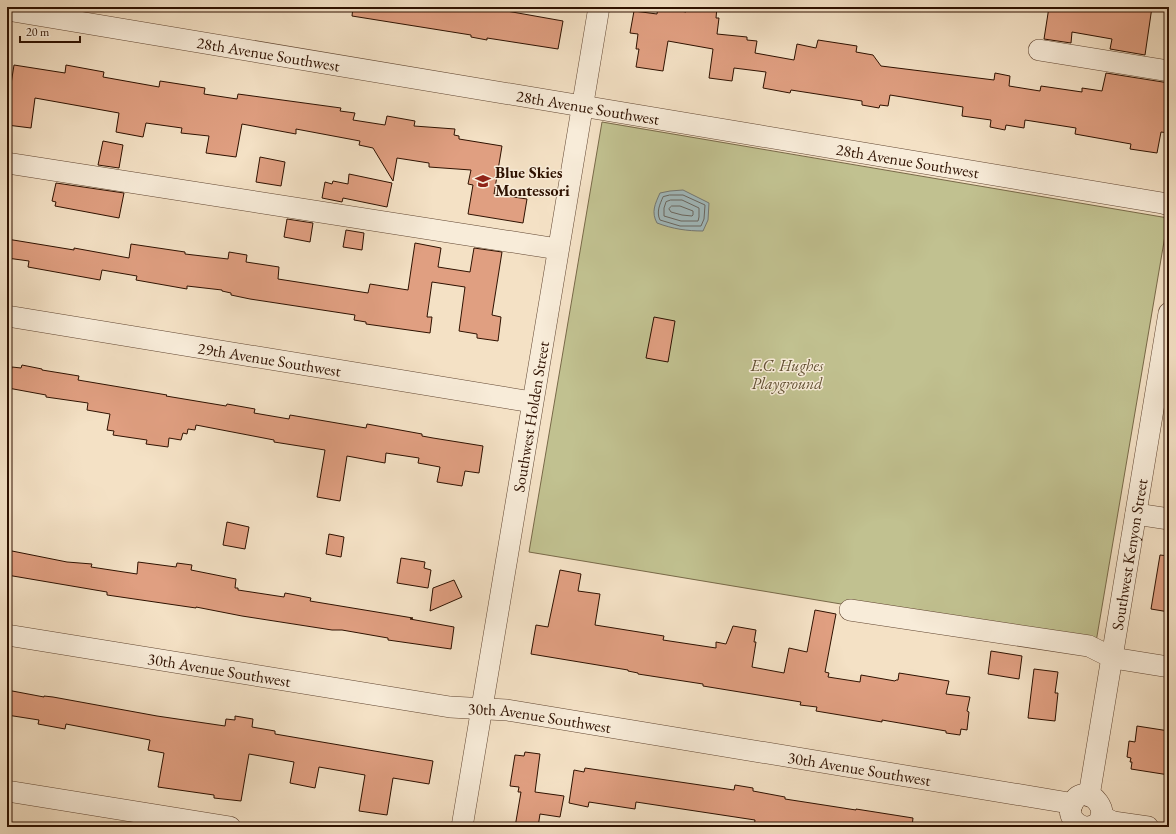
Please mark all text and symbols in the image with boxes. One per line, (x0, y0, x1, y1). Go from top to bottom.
scale bar (20, 18, 80, 44)
text: 20 m (26, 24, 50, 40)
street label: 28th Avenue Southwest (195, 32, 341, 76)
street label: 28th Avenue Southwest (515, 85, 661, 130)
street label: 28th Avenue Southwest (834, 139, 981, 183)
place label: Blue Skies Montessori (495, 162, 570, 201)
school or university icon: Blue Skies Montessori (474, 172, 492, 190)
street label: 29th Avenue Southwest (196, 337, 343, 382)
street label: Southwest Holden Street (508, 340, 554, 494)
park label: E.C. Hughes Playground (750, 355, 824, 394)
street label: Southwest Kenyon Street (1107, 477, 1152, 632)
street label: 30th Avenue Southwest (146, 648, 292, 692)
street label: 30th Avenue Southwest (467, 698, 613, 738)
street label: 30th Avenue Southwest (786, 747, 932, 791)

